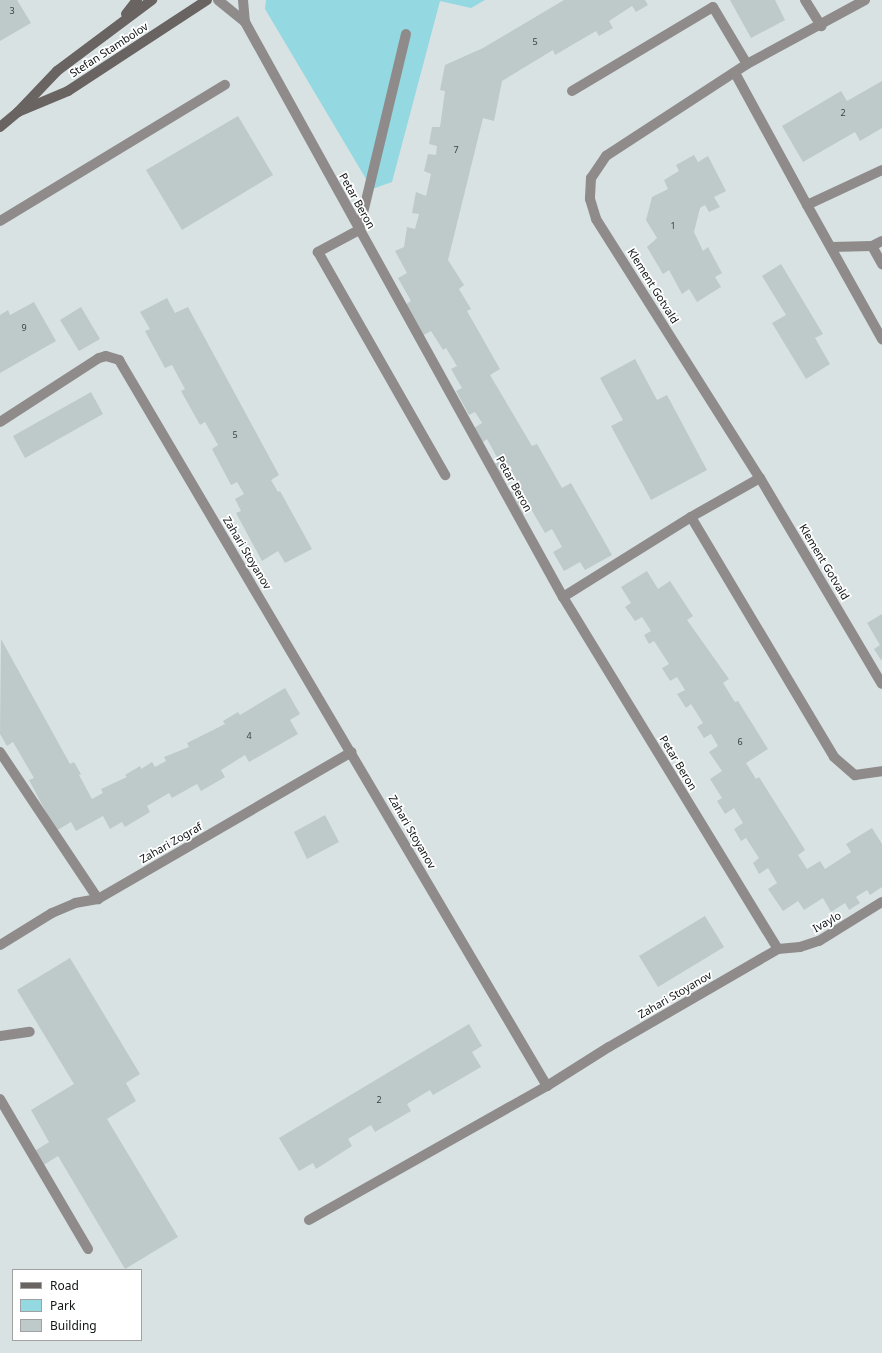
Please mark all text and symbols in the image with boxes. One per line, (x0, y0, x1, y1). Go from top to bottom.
house number: 3 (9, 6, 15, 16)
street label: Stefan Stambolov (67, 20, 151, 80)
house number: 5 (532, 37, 538, 47)
house number: 2 (840, 108, 846, 118)
house number: 7 (453, 145, 459, 155)
street label: Petar Beron (336, 171, 378, 231)
house number: 1 (670, 221, 676, 231)
street label: Klement Gotvald (625, 246, 681, 326)
house number: 9 (21, 323, 27, 333)
house number: 5 (232, 430, 238, 440)
street label: Petar Beron (493, 454, 535, 514)
street label: Zahari Stoyanov (220, 514, 274, 592)
street label: Klement Gotvald (796, 522, 852, 602)
house number: 4 (246, 731, 252, 741)
street label: Petar Beron (656, 733, 700, 793)
house number: 6 (737, 737, 743, 747)
street label: Zahari Stoyanov (386, 793, 438, 871)
street label: Zahari Zograf (138, 820, 204, 866)
street label: Ivaylo (810, 909, 844, 935)
street label: Zahari Stoyanov (636, 969, 714, 1021)
house number: 2 (376, 1095, 382, 1105)
legend (12, 1269, 142, 1341)
text: Road (50, 1277, 79, 1294)
text: Park (50, 1297, 75, 1314)
text: Building (50, 1317, 97, 1334)

